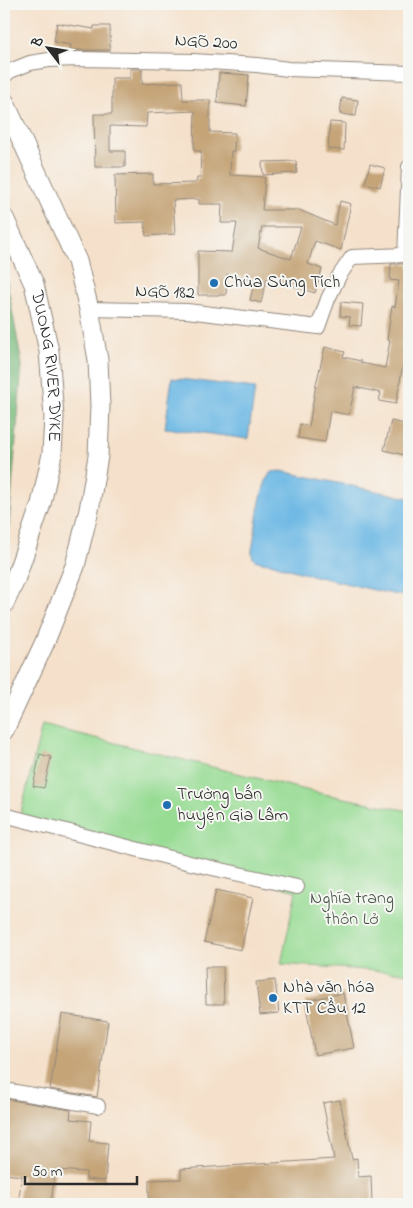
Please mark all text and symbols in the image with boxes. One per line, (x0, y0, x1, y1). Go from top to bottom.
north arrow (22, 22, 72, 72)
street label: NGÕ 200 (174, 28, 238, 58)
text: B (26, 32, 50, 52)
place label: Chùa Sùng Tích (224, 270, 340, 297)
marker: Chùa Sùng Tích (208, 277, 220, 289)
street label: NGÕ 182 (135, 279, 195, 307)
street label: DUONG RIVER DYKE (23, 287, 67, 443)
place label: Trường bắn huyện Gia Lâm (177, 782, 288, 829)
marker: Trường bắn huyện Gia Lâm (161, 799, 173, 811)
park label: Nghĩa trang thôn Lở (310, 886, 394, 933)
place label: Nhà văn hóa KTT Cầu 12 (283, 975, 374, 1022)
marker: Nhà văn hóa KTT Cầu 12 (267, 992, 279, 1004)
scale bar (25, 1153, 138, 1185)
text: 50 m (32, 1161, 63, 1183)

